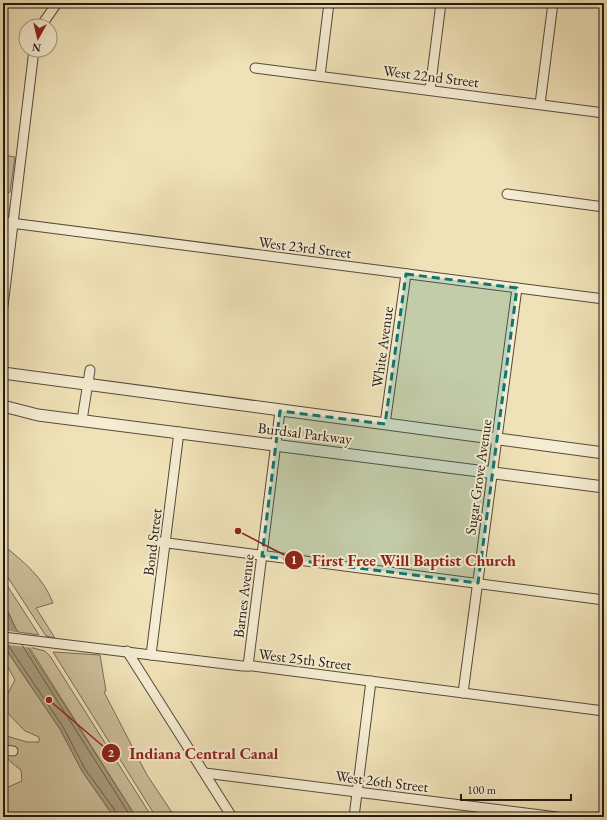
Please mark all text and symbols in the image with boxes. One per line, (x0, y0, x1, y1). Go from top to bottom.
north arrow (18, 18, 58, 58)
text: N (31, 40, 42, 55)
street label: West 22nd Street (382, 61, 480, 91)
street label: West 23rd Street (257, 232, 353, 262)
street label: White Avenue (367, 305, 397, 389)
street label: Burdsal Parkway (257, 418, 354, 448)
street label: Sugar Grove Avenue (460, 418, 496, 536)
street label: Bond Street (138, 507, 166, 577)
callout: First Free Will Baptist Church (284, 546, 524, 574)
text: First Free Will Baptist Church (312, 550, 516, 571)
text: 1 (291, 552, 297, 568)
street label: Barnes Avenue (228, 553, 258, 639)
street label: West 25th Street (257, 644, 353, 674)
callout: Indiana Central Canal (101, 739, 286, 767)
text: Indiana Central Canal (130, 743, 279, 764)
text: 2 (108, 745, 115, 761)
street label: West 26th Street (334, 766, 430, 796)
scale bar (461, 776, 571, 802)
text: 100 m (467, 782, 497, 798)

